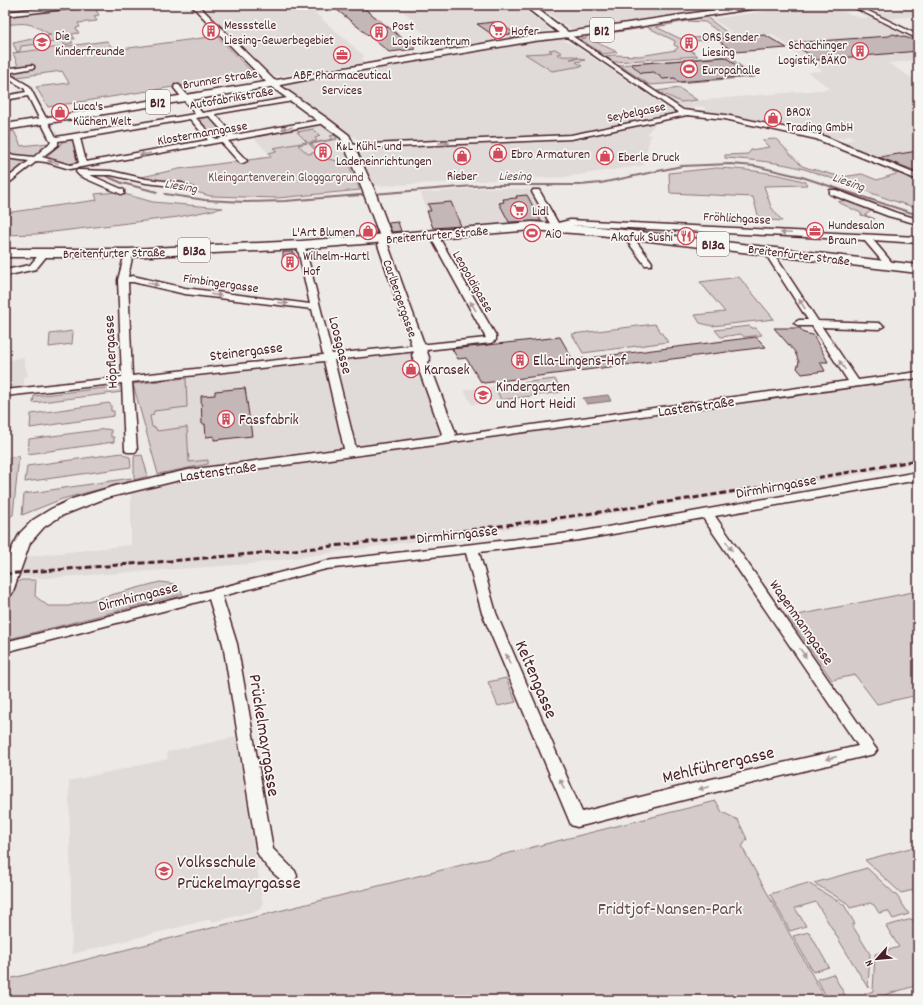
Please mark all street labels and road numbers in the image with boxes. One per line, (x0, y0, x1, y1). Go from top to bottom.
road number: B12 (590, 18, 614, 42)
street label: Brunner Straße (182, 65, 259, 96)
street label: Autofabrikstraße (188, 83, 275, 116)
road number: B12 (146, 90, 170, 114)
street label: Seybelgasse (605, 98, 668, 129)
street label: Klostermanngasse (156, 117, 249, 152)
street label: Fröhlichgasse (703, 208, 771, 231)
street label: Breitenfurter Straße (385, 223, 489, 250)
road number: B13a (697, 232, 729, 256)
road number: B13a (178, 238, 210, 262)
street label: Breitenfurter Straße (747, 241, 851, 272)
street label: Breitenfurter Straße (63, 244, 166, 265)
street label: Leopoldigasse (446, 248, 497, 317)
street label: Carlbergergasse (376, 257, 421, 341)
street label: Fimbingergasse (182, 270, 260, 299)
street label: Höpflergasse (99, 314, 125, 389)
street label: Loosgasse (321, 314, 357, 377)
street label: Steinergasse (208, 338, 284, 368)
street label: Lastenstraße (657, 392, 736, 424)
street label: Lastenstraße (179, 457, 258, 489)
street label: Dirmhirngasse (734, 470, 819, 506)
street label: Dirmhirngasse (416, 521, 499, 551)
street label: Wagenmanngasse (763, 576, 838, 671)
street label: Dirmhirngasse (96, 577, 181, 618)
street label: Keltengasse (507, 637, 562, 723)
street label: Prückelmayrgasse (241, 672, 285, 798)
street label: Mehlführergasse (660, 741, 777, 791)

